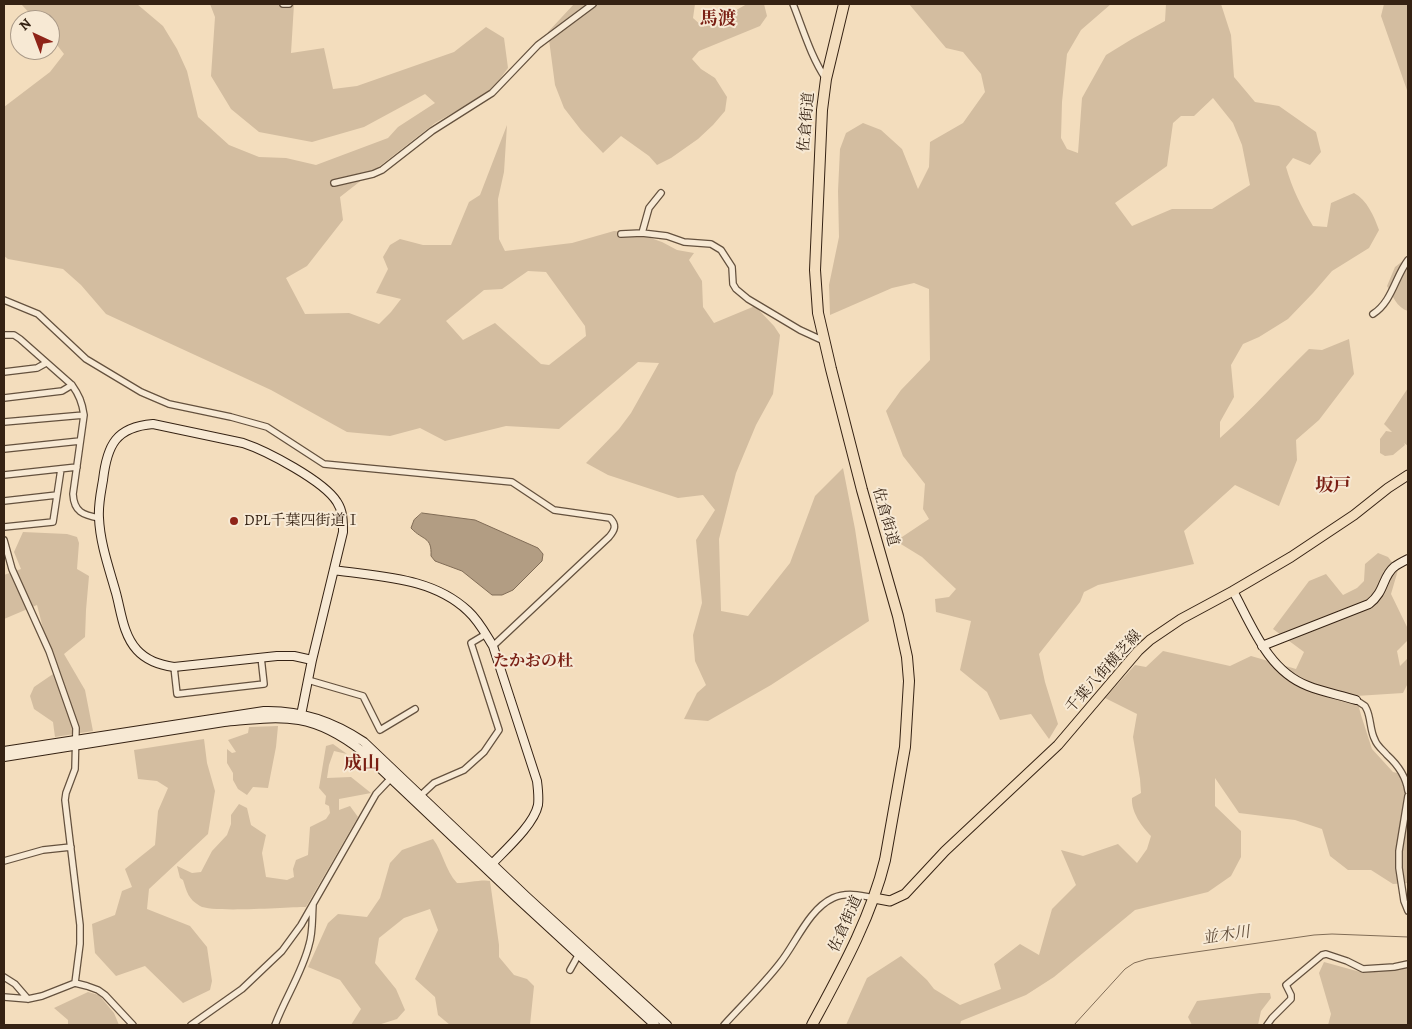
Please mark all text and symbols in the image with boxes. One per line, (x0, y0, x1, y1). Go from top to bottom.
district label: 馬渡 (700, 9, 736, 31)
north arrow (10, 10, 60, 60)
text: N (15, 14, 35, 35)
street label: 佐倉街道 (795, 91, 819, 153)
district label: 坂戸 (1315, 476, 1351, 498)
street label: 佐倉街道 (868, 486, 902, 548)
place label: DPL千葉四街道Ⅰ (244, 512, 360, 530)
marker: DPL千葉四街道Ⅰ (228, 515, 240, 527)
street label: 千葉八街横芝線 (1062, 627, 1146, 717)
district label: たかおの杜 (493, 652, 573, 672)
district label: 成山 (344, 754, 380, 776)
street label: 佐倉街道 (826, 893, 866, 955)
water label: 並木川 (1201, 923, 1251, 949)

